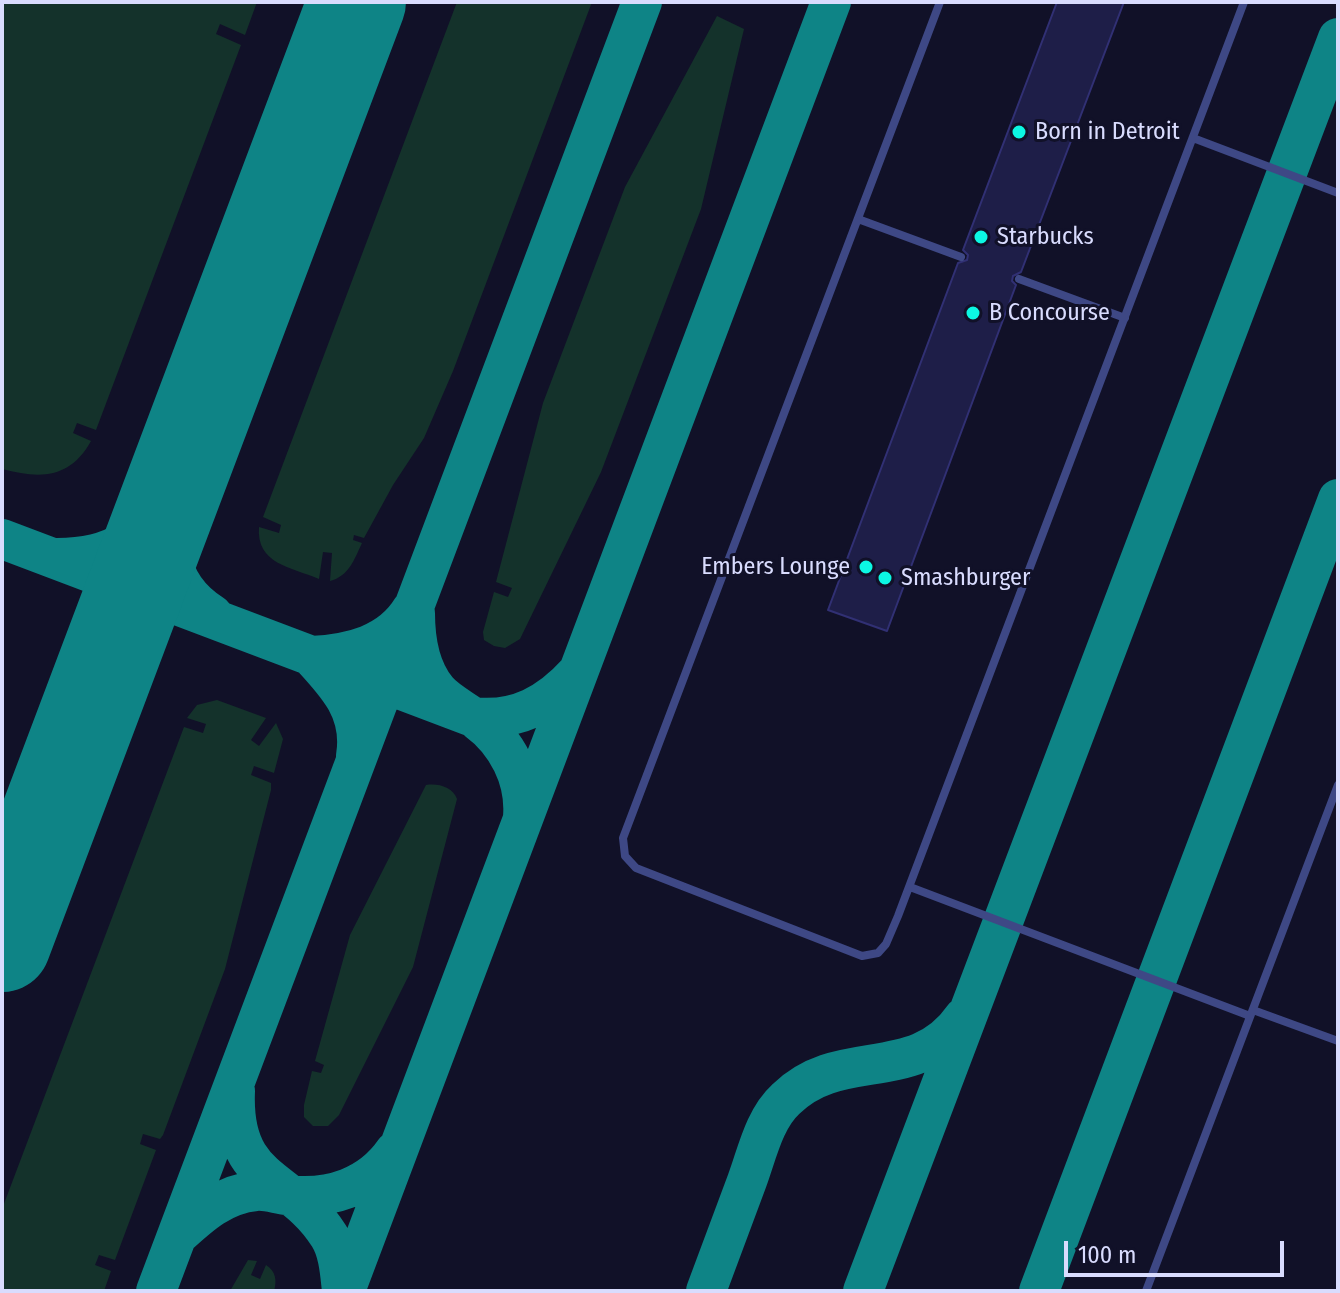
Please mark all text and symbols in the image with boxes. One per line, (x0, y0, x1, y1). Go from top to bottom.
place label: Born in Detroit (1035, 118, 1180, 146)
marker: Born in Detroit (1010, 123, 1028, 141)
place label: Starbucks (997, 223, 1094, 251)
marker: Starbucks (972, 228, 990, 246)
place label: B Concourse (989, 299, 1110, 327)
marker: B Concourse (964, 304, 982, 322)
place label: Embers Lounge (701, 553, 850, 581)
marker: Embers Lounge (857, 558, 875, 576)
place label: Smashburger (901, 564, 1030, 592)
marker: Smashburger (876, 569, 894, 587)
scale bar (1068, 1225, 1288, 1275)
text: 100 m (1078, 1241, 1136, 1269)

